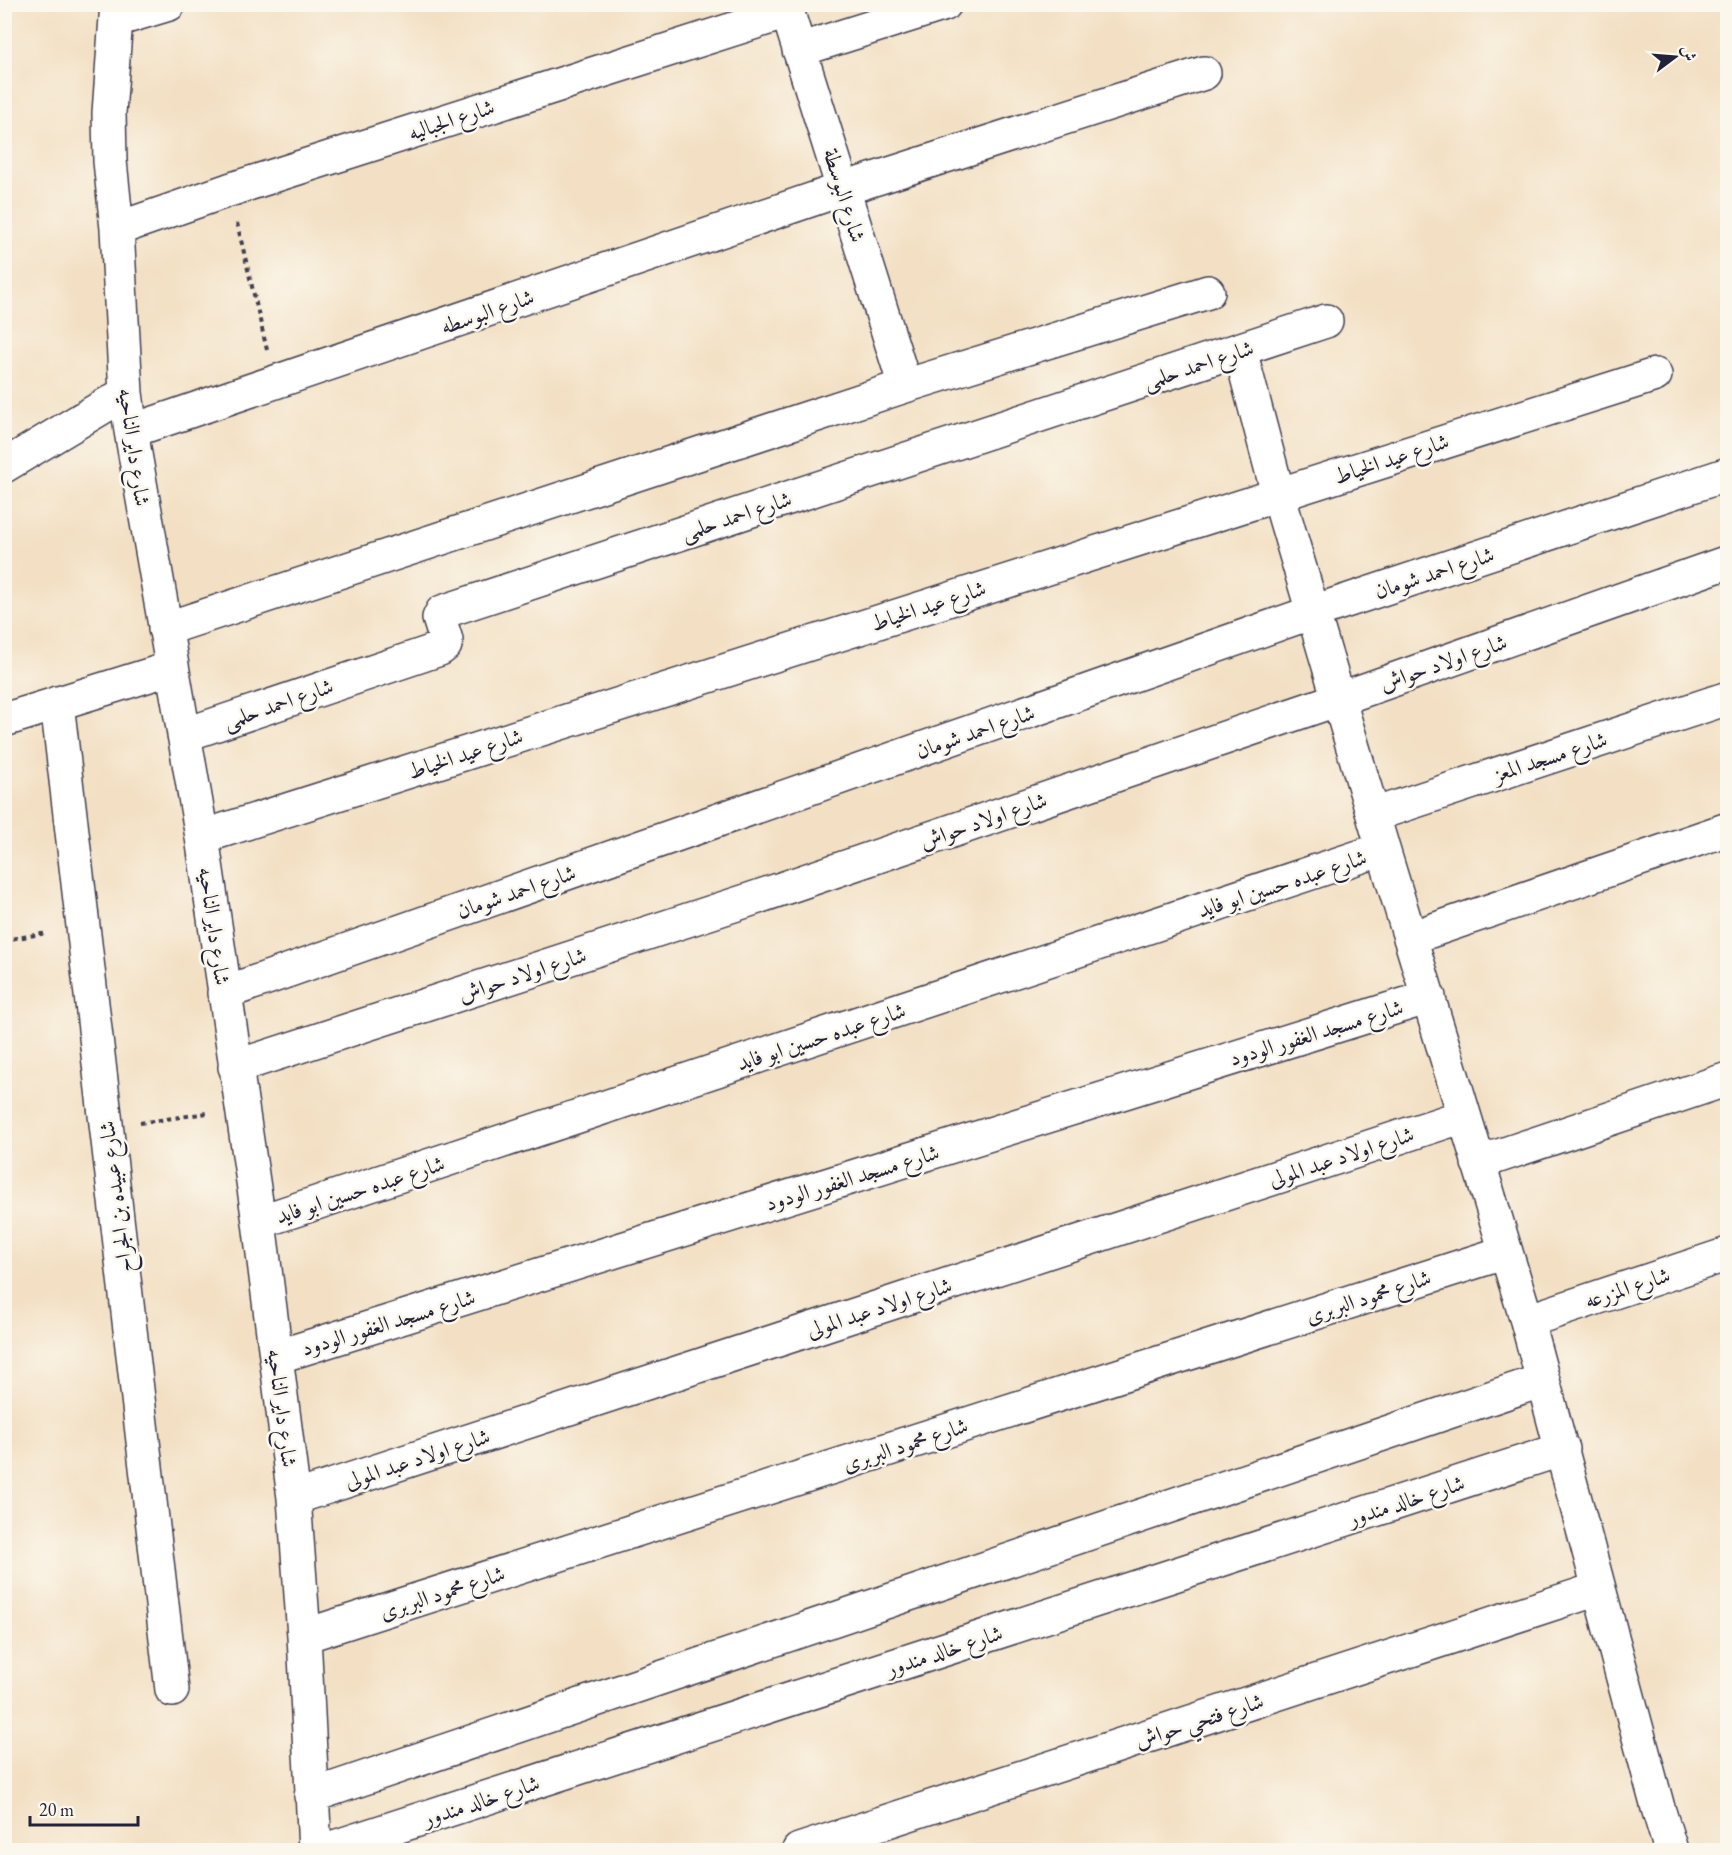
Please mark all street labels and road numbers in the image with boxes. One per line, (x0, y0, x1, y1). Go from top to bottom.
street label: شارع الجباليه (404, 92, 499, 151)
street label: شارع البوسطة (813, 144, 873, 247)
street label: شارع البوسطه (437, 282, 539, 345)
street label: شارع احمد حلمى (1139, 333, 1258, 400)
street label: شارع داير الناحيه (108, 386, 157, 509)
street label: شارع عيد الخياط (1330, 426, 1454, 495)
street label: شارع احمد حلمى (677, 484, 796, 551)
street label: شارع احمد شومان (1370, 539, 1499, 609)
street label: شارع عيد الخياط (867, 573, 991, 642)
street label: شارع اولاد حواش (1375, 627, 1512, 702)
street label: شارع احمد حلمى (219, 671, 338, 740)
street label: شارع احمد شومان (912, 698, 1040, 769)
street label: شارع عيد الخياط (404, 721, 528, 790)
street label: شارع مسجد المعز (1487, 724, 1612, 793)
street label: شارع اولاد حواش (915, 785, 1052, 860)
street label: شارع عبده حسين ابو فايد (1194, 842, 1372, 928)
street label: شارع احمد شومان (453, 858, 581, 929)
street label: شارع داير الناحيه (188, 865, 237, 988)
street label: شارع اولاد حواش (454, 940, 591, 1013)
street label: شارع مسجد الغفور الودود (1225, 992, 1408, 1077)
street label: شارع عبده حسين ابو فايد (733, 995, 911, 1081)
street label: شارع عبيده بن الجراح (92, 1119, 144, 1275)
street label: شارع اولاد عبد المولى (1265, 1119, 1419, 1197)
street label: شارع مسجد الغفور الودود (761, 1137, 944, 1222)
street label: شارع عبده حسين ابو فايد (272, 1148, 450, 1234)
street label: شارع المزرعه (1581, 1260, 1675, 1319)
street label: شارع محمود البربرى (1302, 1263, 1436, 1334)
street label: شارع اولاد عبد المولى (803, 1270, 957, 1348)
street label: شارع مسجد الغفور الودود (297, 1282, 480, 1367)
street label: شارع داير الناحيه (257, 1347, 304, 1470)
street label: شارع محمود البربرى (839, 1411, 973, 1482)
street label: شارع اولاد عبد المولى (341, 1421, 495, 1499)
street label: شارع خالد مندور (1342, 1468, 1469, 1537)
street label: شارع محمود البربرى (376, 1559, 510, 1630)
street label: شارع خالد مندور (880, 1618, 1007, 1687)
street label: شارع فتحي حواش (1131, 1686, 1269, 1761)
street label: شارع خالد مندور (417, 1768, 544, 1837)

